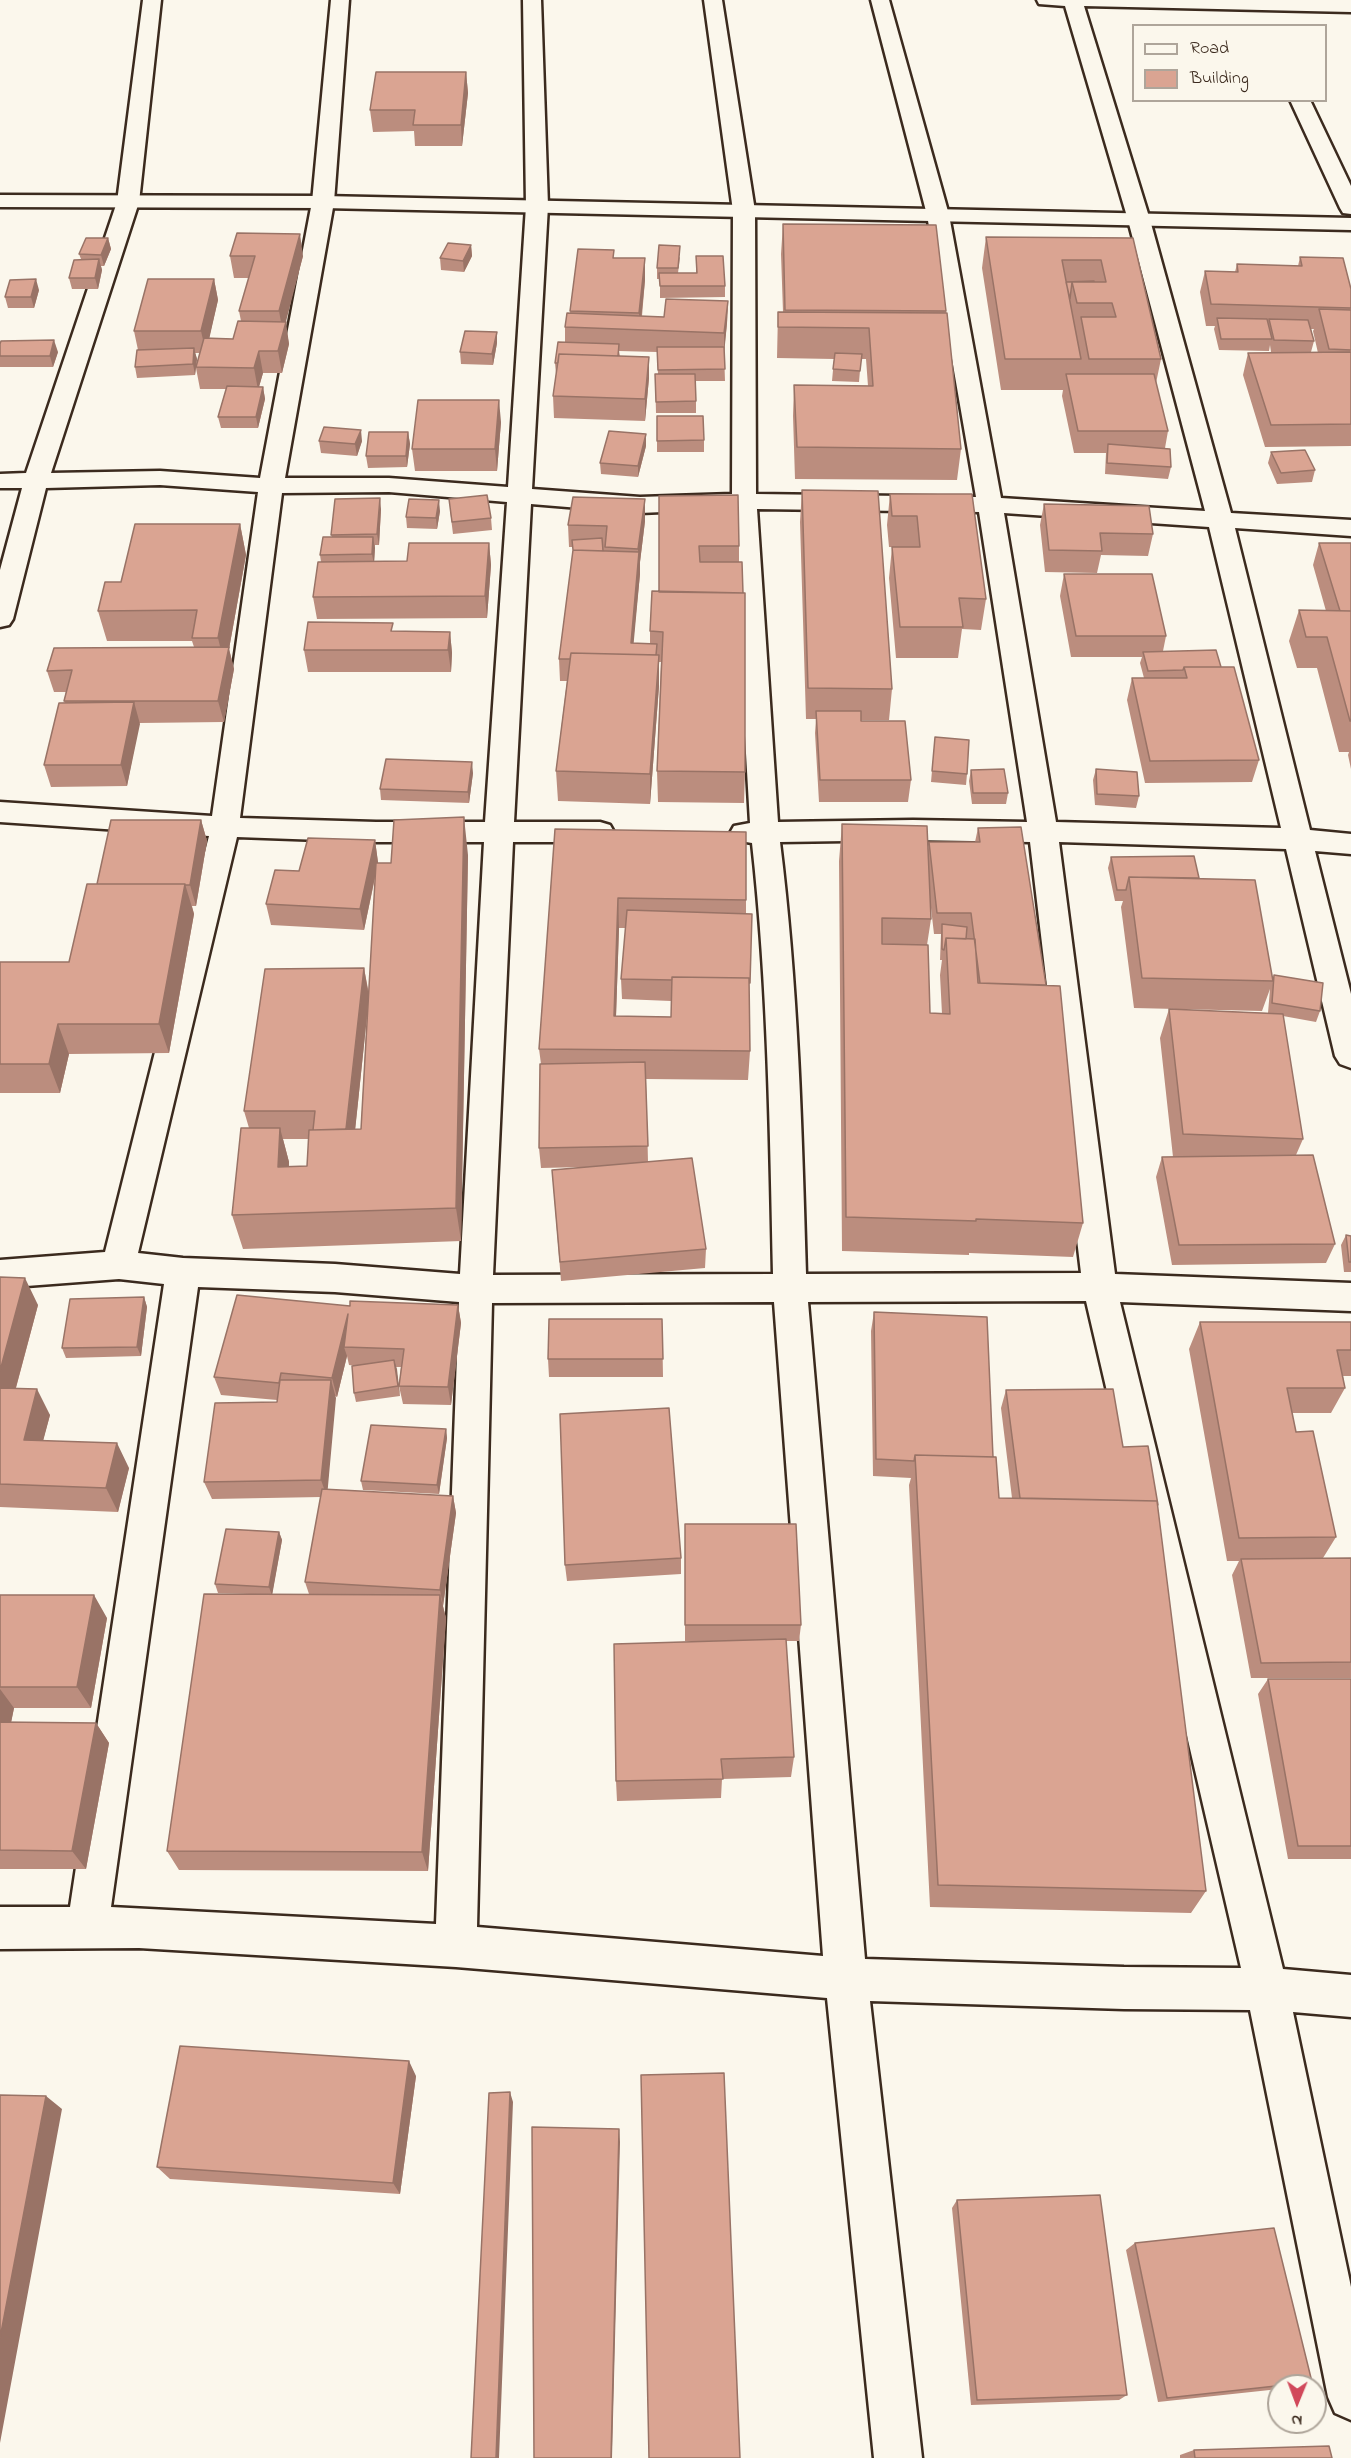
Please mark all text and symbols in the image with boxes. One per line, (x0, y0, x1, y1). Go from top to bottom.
legend (1132, 24, 1327, 102)
text: Road (1190, 36, 1229, 62)
text: Building (1190, 66, 1249, 92)
north arrow (1267, 2374, 1327, 2434)
text: N (1291, 2408, 1302, 2432)

